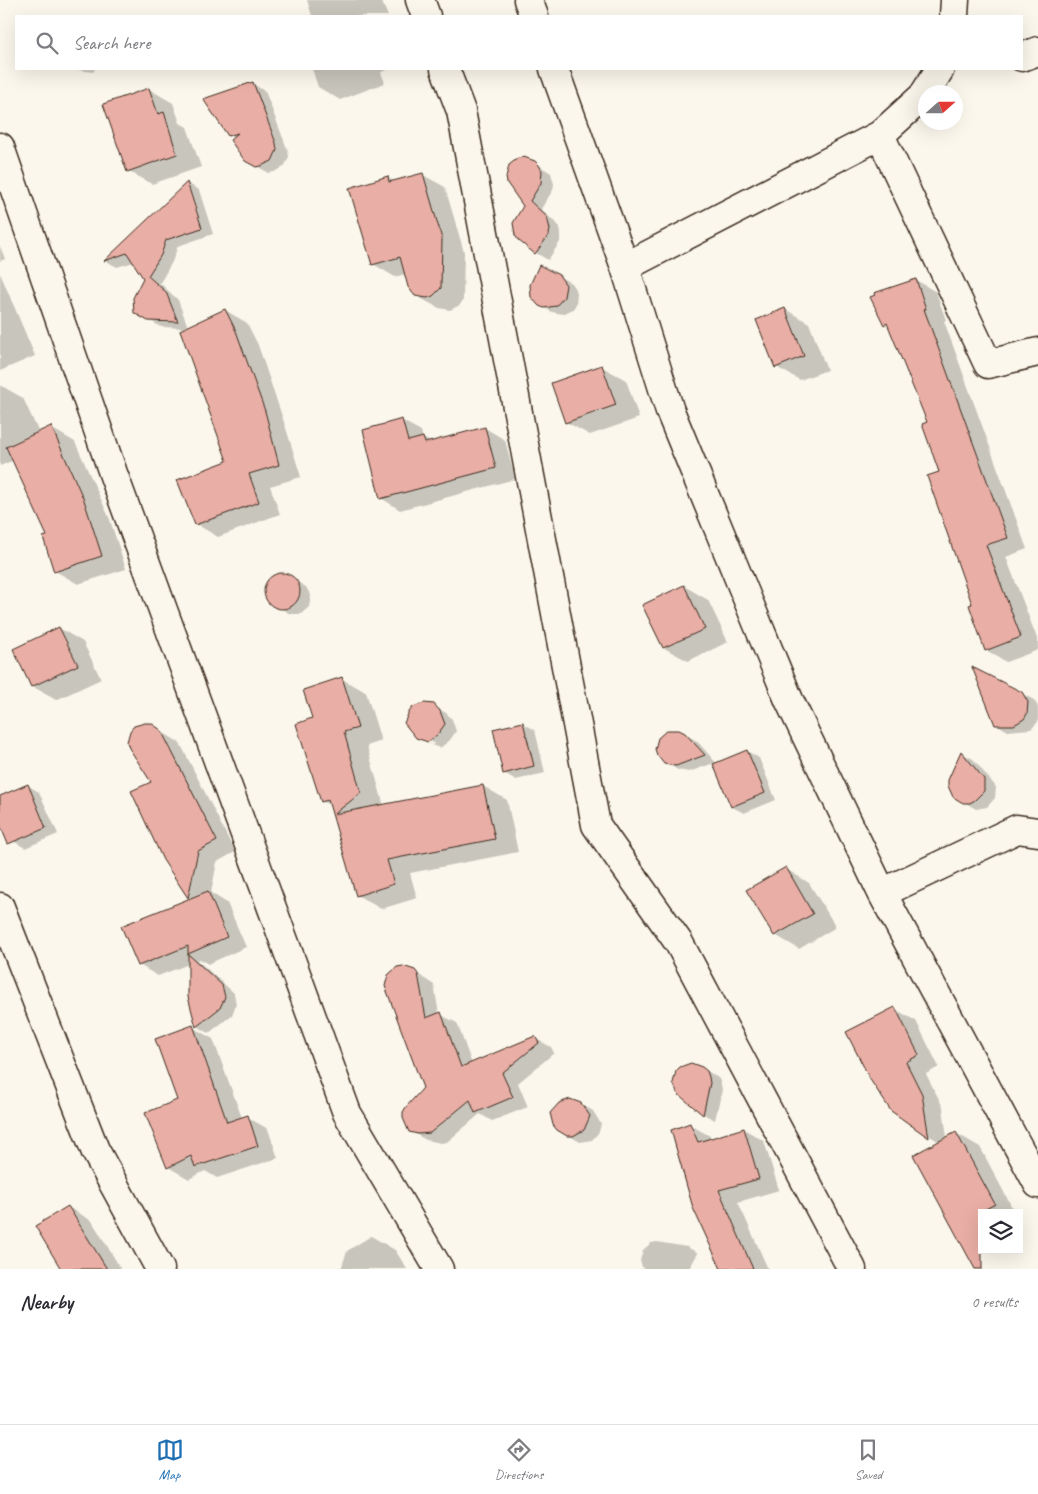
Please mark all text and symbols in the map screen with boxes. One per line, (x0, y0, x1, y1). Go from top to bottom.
search box (15, 15, 1023, 70)
icon: search (33, 29, 61, 57)
text: Search here (73, 31, 150, 55)
north arrow (918, 85, 963, 130)
map controls (978, 1209, 1023, 1254)
button: layers (978, 1209, 1023, 1254)
text: Nearby (20, 1289, 73, 1315)
text: 0 results (971, 1292, 1018, 1312)
tab: Map (156, 1436, 184, 1483)
tab: Directions (495, 1436, 543, 1483)
tab: Saved (854, 1436, 882, 1483)

